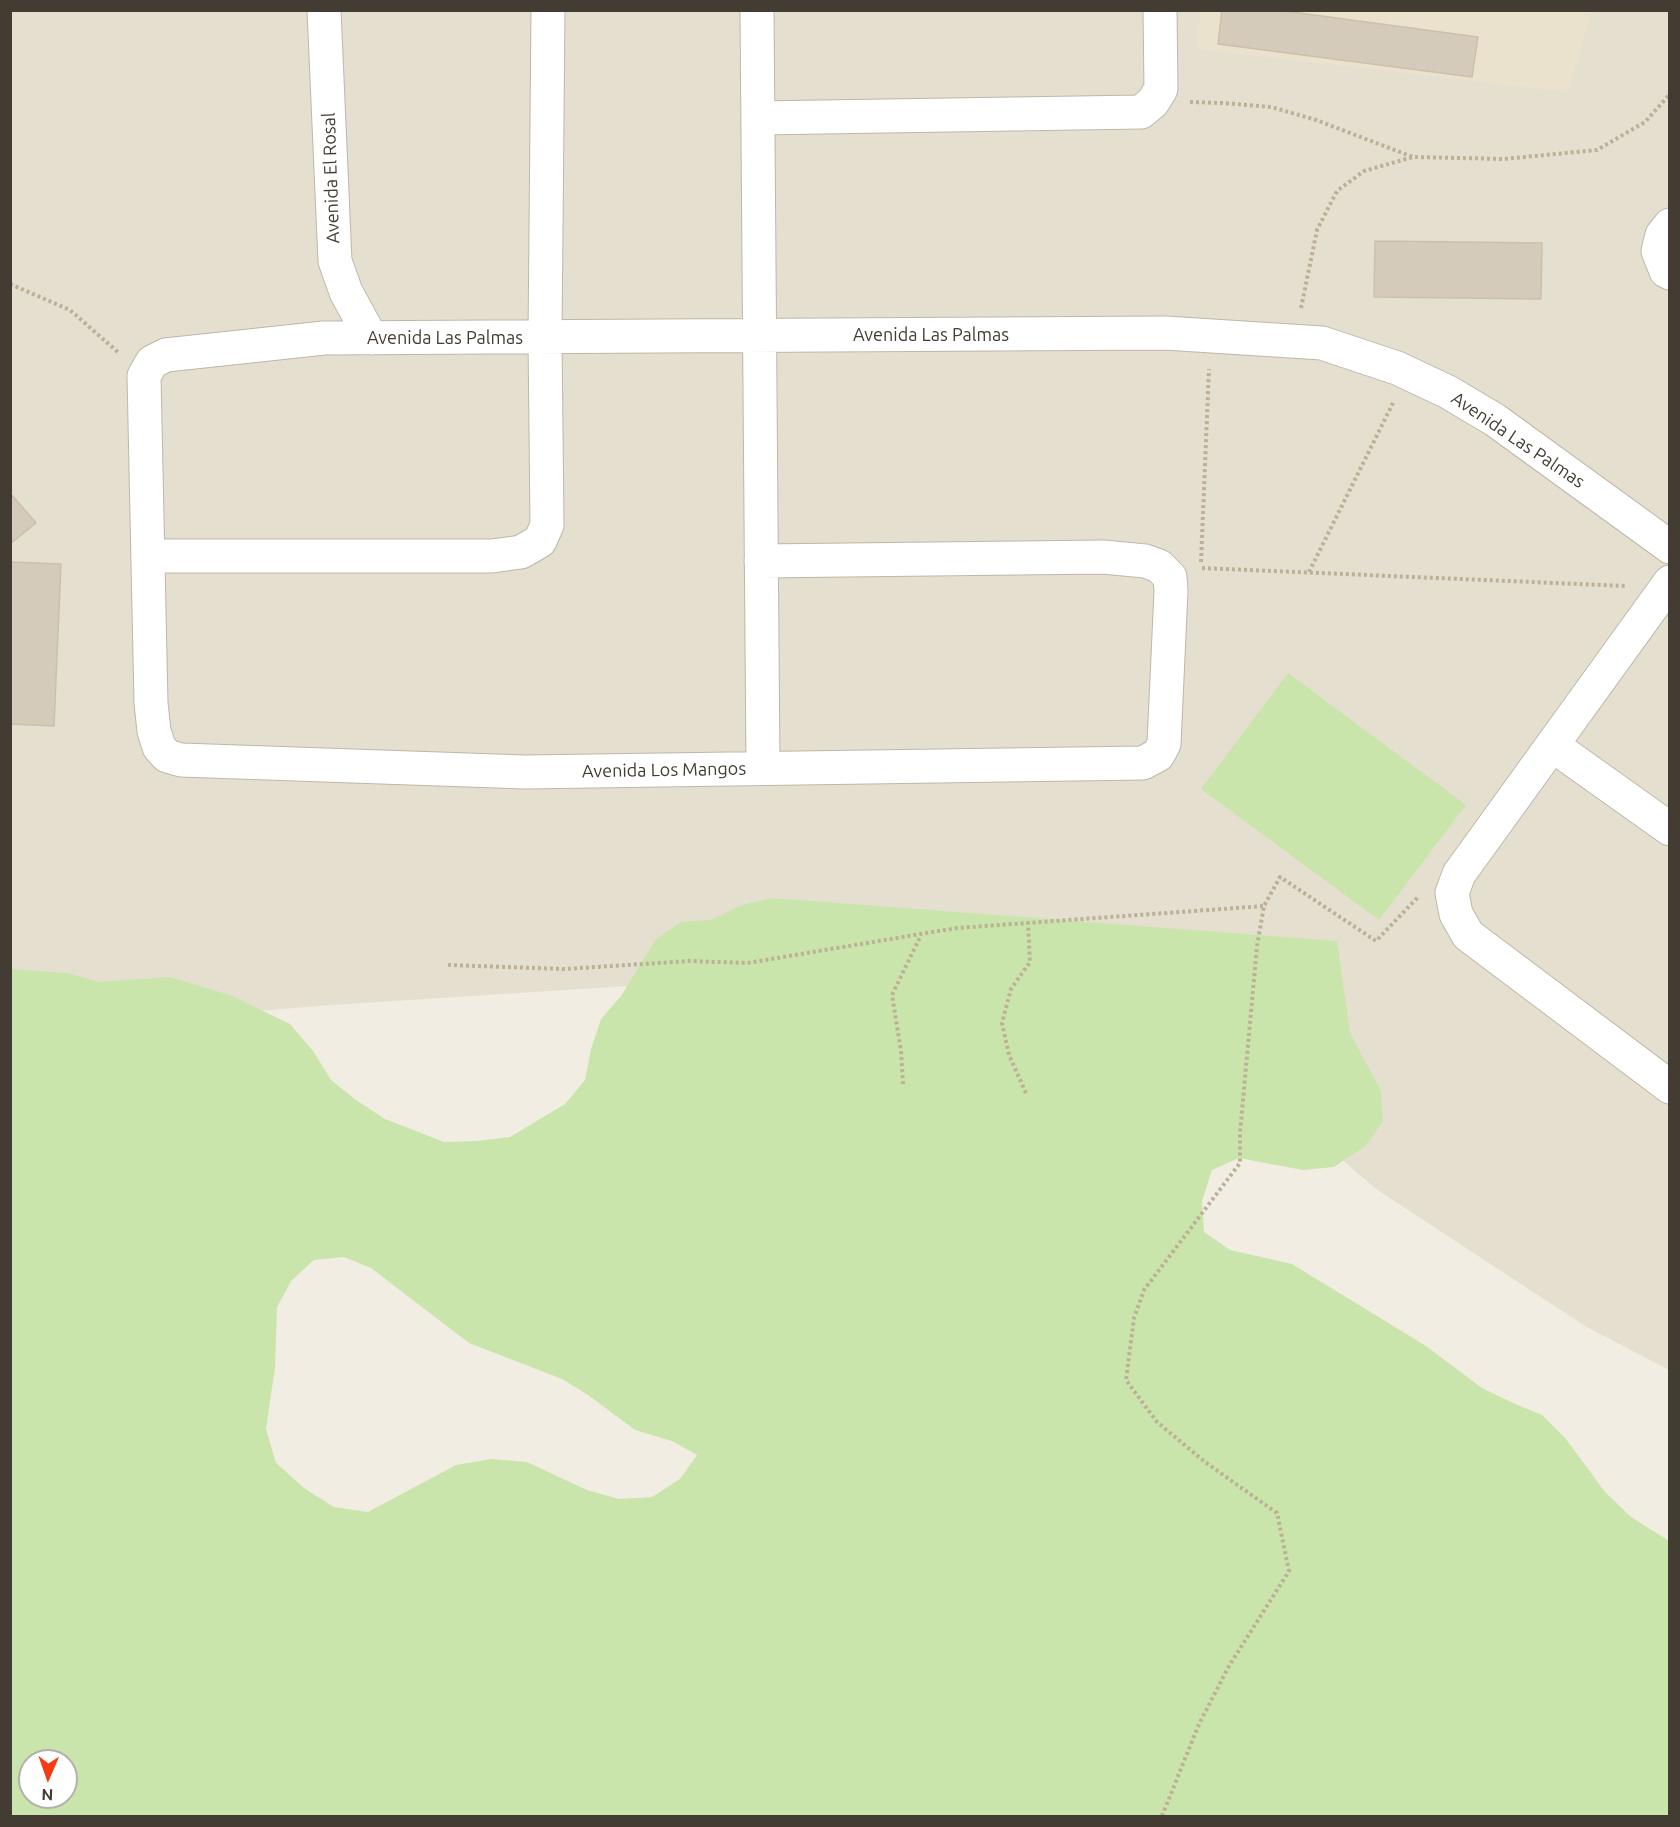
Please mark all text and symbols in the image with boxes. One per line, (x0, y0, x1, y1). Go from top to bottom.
street label: Avenida El Rosal (318, 112, 344, 244)
street label: Avenida Las Palmas (853, 324, 1009, 346)
street label: Avenida Las Palmas (367, 327, 523, 349)
street label: Avenida Las Palmas (1447, 387, 1589, 493)
street label: Avenida Los Mangos (582, 758, 746, 782)
north arrow (18, 1749, 78, 1809)
text: N (41, 1786, 54, 1804)

